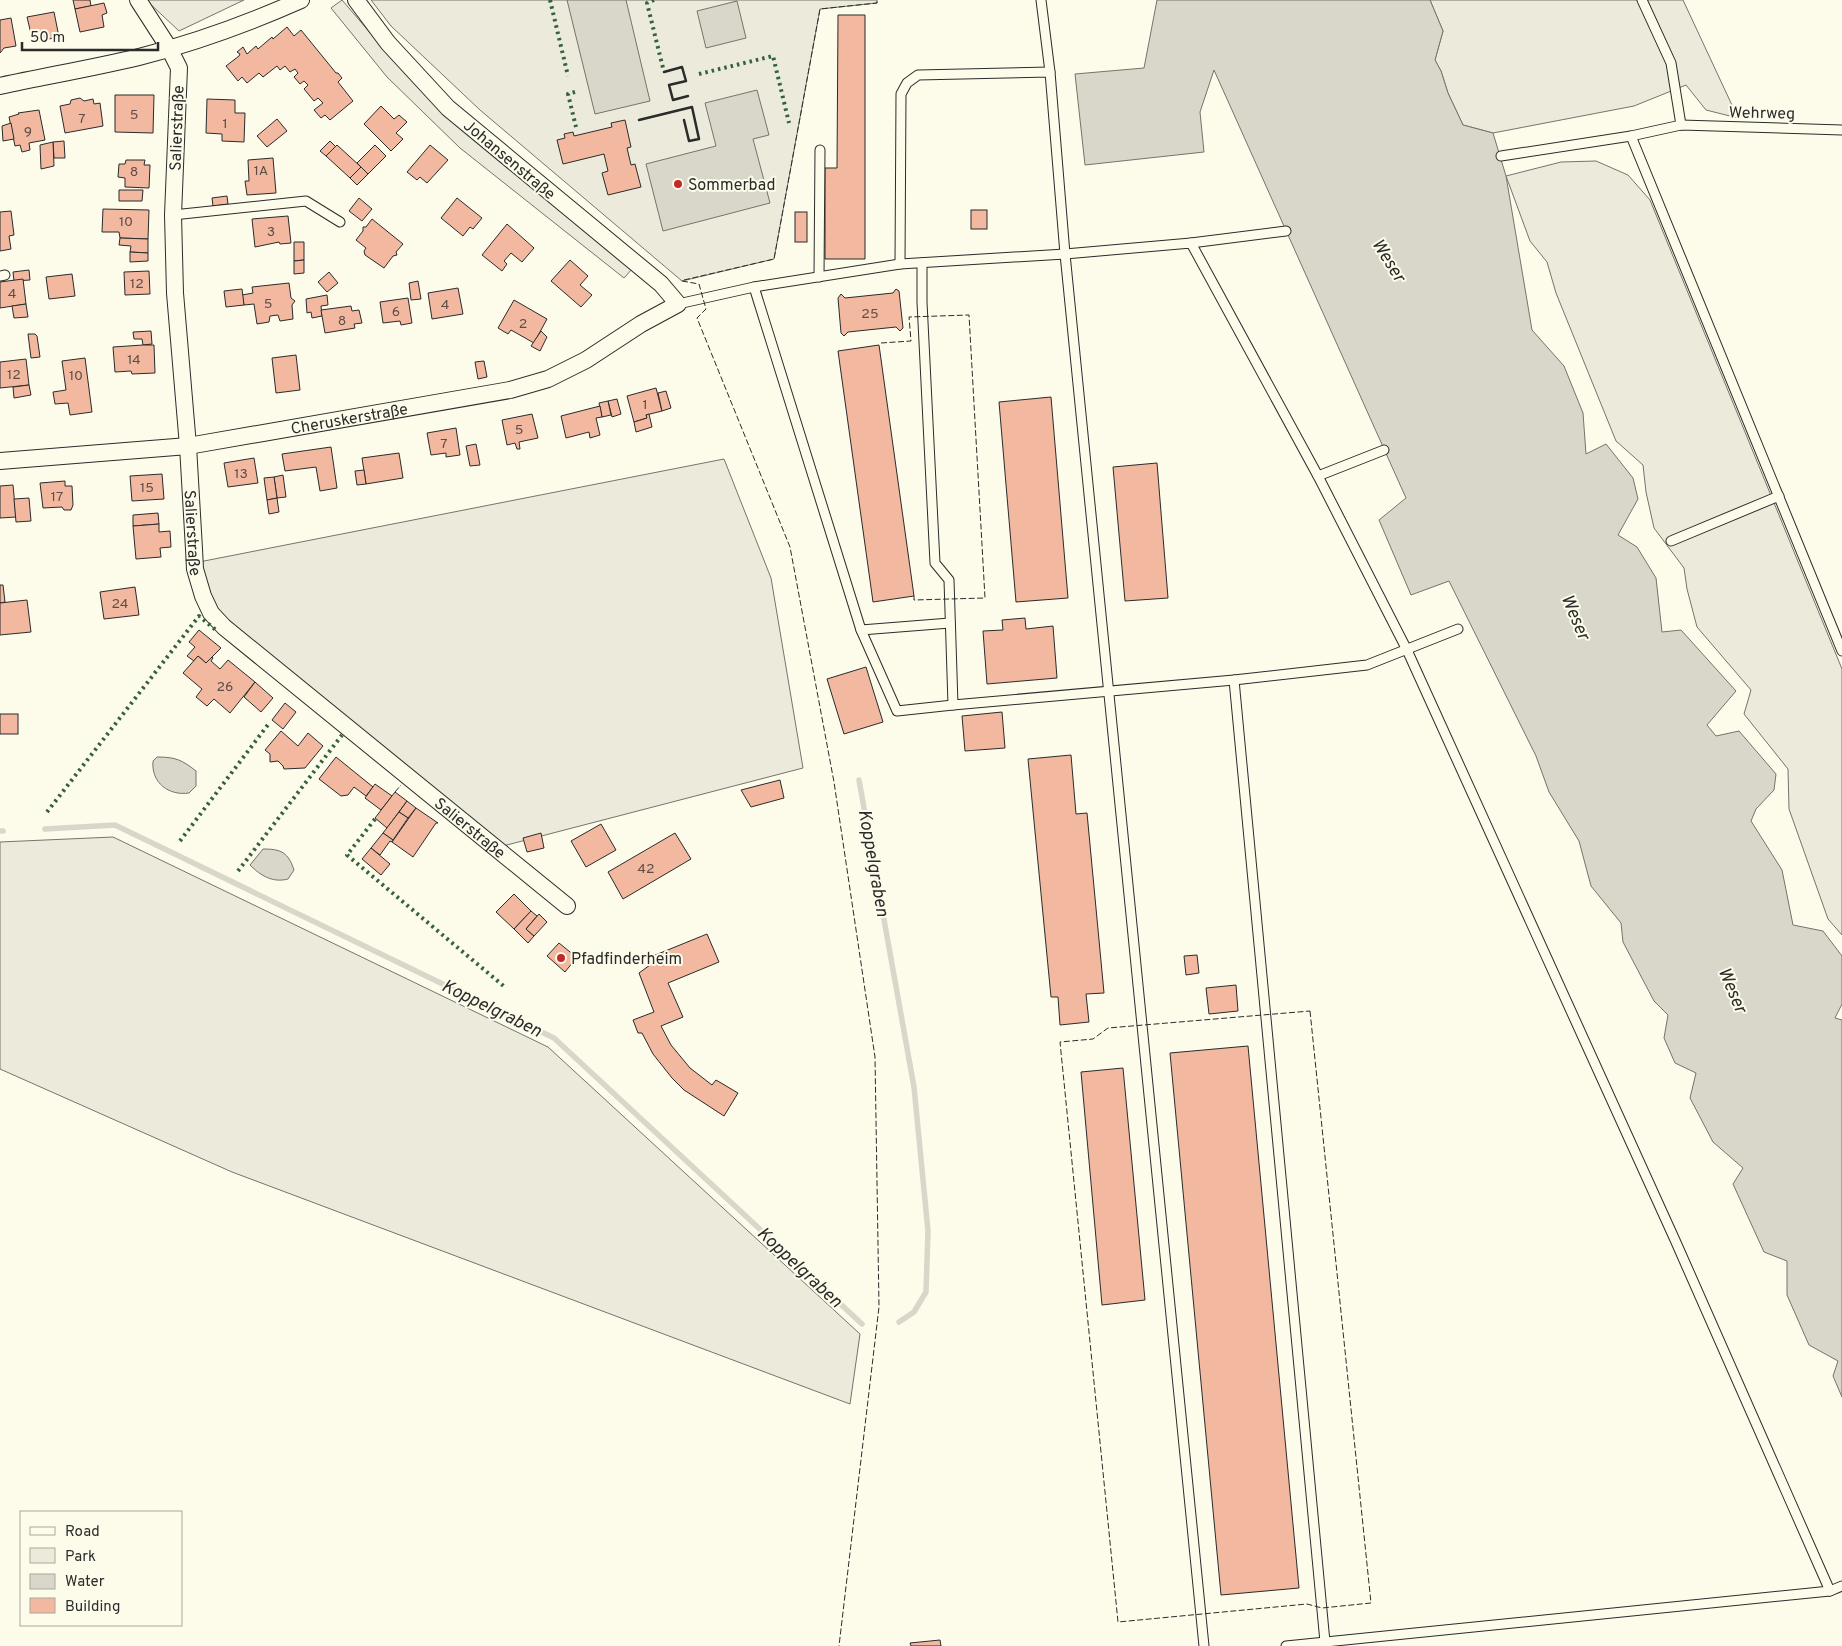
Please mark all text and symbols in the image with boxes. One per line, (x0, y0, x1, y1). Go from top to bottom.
scale bar (22, 20, 159, 52)
text: 50 m (30, 29, 65, 48)
street label: Salierstraße (167, 85, 189, 171)
street label: Wehrweg (1729, 103, 1795, 125)
house number: 5 (130, 107, 138, 124)
house number: 7 (78, 111, 86, 128)
house number: 1 (222, 116, 228, 133)
street label: Johansenstraße (459, 116, 559, 205)
house number: 9 (24, 124, 32, 141)
house number: 1A (254, 163, 268, 180)
house number: 8 (130, 164, 138, 181)
place label: Sommerbad (688, 176, 775, 196)
marker: Sommerbad (672, 178, 684, 190)
house number: 10 (119, 214, 133, 231)
house number: 3 (267, 224, 275, 241)
water label: Weser (1365, 235, 1411, 289)
house number: 12 (130, 276, 144, 293)
house number: 4 (8, 286, 16, 303)
house number: 5 (264, 296, 272, 313)
house number: 4 (441, 297, 449, 314)
house number: 6 (392, 304, 400, 321)
house number: 25 (861, 306, 879, 323)
house number: 8 (338, 313, 346, 330)
house number: 2 (519, 316, 527, 333)
house number: 14 (127, 352, 141, 369)
house number: 12 (7, 367, 21, 384)
house number: 10 (69, 368, 83, 385)
house number: 1 (642, 397, 648, 414)
street label: Cheruskerstraße (289, 400, 409, 440)
house number: 5 (515, 422, 523, 439)
house number: 7 (440, 436, 448, 453)
house number: 13 (234, 466, 248, 483)
house number: 15 (140, 480, 154, 497)
house number: 17 (51, 489, 63, 506)
street label: Salierstraße (179, 489, 205, 579)
water label: Weser (1555, 591, 1595, 646)
house number: 24 (111, 596, 129, 613)
house number: 26 (217, 679, 233, 696)
street label: Salierstraße (430, 794, 509, 864)
water label: Koppelgraben (852, 808, 893, 919)
house number: 42 (637, 861, 655, 878)
place label: Pfadfinderheim (571, 950, 682, 970)
marker: Pfadfinderheim (555, 952, 567, 964)
water label: Weser (1712, 964, 1752, 1019)
water label: Koppelgraben (438, 975, 545, 1044)
water label: Koppelgraben (751, 1223, 847, 1314)
legend (20, 1511, 182, 1626)
text: Road (65, 1523, 100, 1542)
text: Park (65, 1548, 96, 1567)
text: Water (65, 1573, 105, 1592)
text: Building (65, 1598, 120, 1617)

